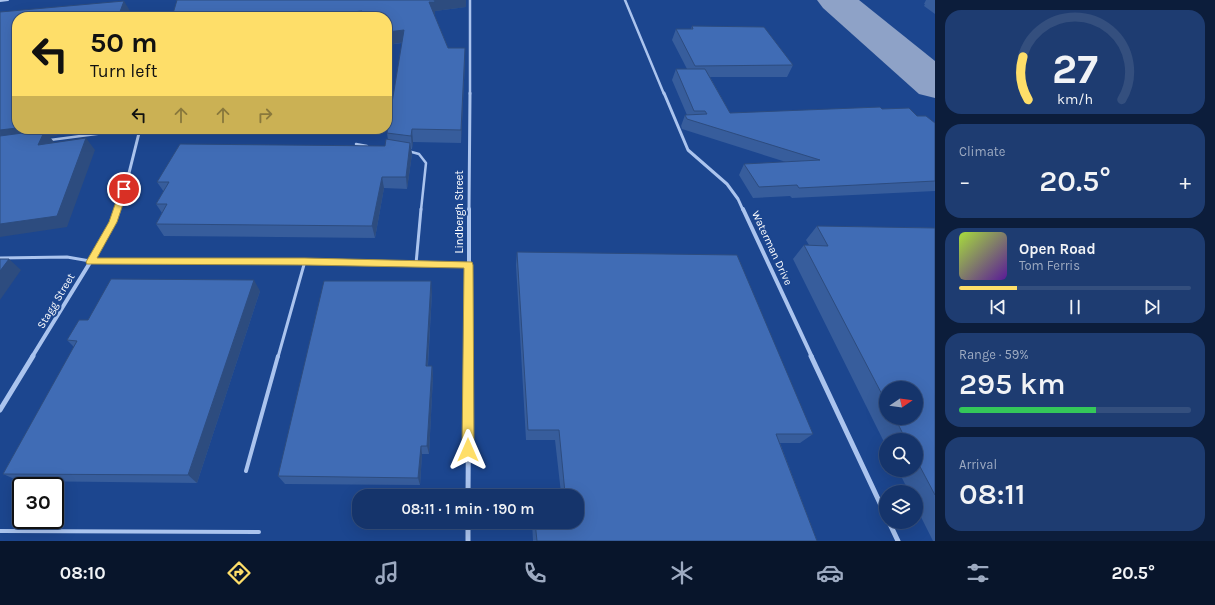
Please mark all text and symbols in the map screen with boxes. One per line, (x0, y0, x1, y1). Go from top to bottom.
text: 50 m (90, 26, 158, 59)
icon: left (24, 28, 76, 80)
text: 27 (1052, 45, 1098, 93)
text: Turn left (90, 60, 158, 82)
text: km/h (1057, 91, 1093, 108)
icon: left (128, 104, 150, 126)
icon: ahead (170, 104, 192, 126)
icon: ahead (212, 104, 234, 126)
icon: right (254, 104, 276, 126)
text: Climate (959, 144, 1005, 159)
text: 20.5° (1039, 163, 1111, 199)
text: − (959, 169, 971, 195)
text: + (1179, 169, 1191, 195)
street label: Lindbergh Street (453, 170, 466, 254)
pin (107, 172, 141, 206)
icon: arrive (113, 178, 135, 200)
street label: Waterman Drive (749, 209, 795, 288)
text: Open Road (1019, 240, 1096, 258)
text: Tom Ferris (1019, 258, 1080, 273)
street label: Stagg Street (34, 271, 78, 331)
icon: previous (987, 296, 1009, 318)
icon: pause (1064, 296, 1086, 318)
icon: next (1141, 296, 1163, 318)
text: Range · 59% (959, 347, 1029, 362)
text: 295 km (959, 366, 1066, 402)
north arrow (879, 381, 923, 425)
map controls (879, 381, 923, 529)
position arrow (447, 429, 489, 471)
button: search (879, 433, 923, 477)
text: Arrival (959, 457, 997, 472)
text: 08:11 (959, 476, 1026, 512)
speed limit sign: 30 (12, 477, 64, 529)
button: layers (879, 485, 923, 529)
text: 08:11 · 1 min · 190 m (401, 500, 535, 518)
icon: directions (225, 559, 253, 587)
icon: music (373, 559, 401, 587)
icon: phone (521, 559, 549, 587)
icon: climate (668, 559, 696, 587)
icon: car (816, 559, 844, 587)
icon: filters (964, 559, 992, 587)
text: 08:10 (60, 562, 106, 584)
text: 20.5° (1111, 562, 1155, 584)

